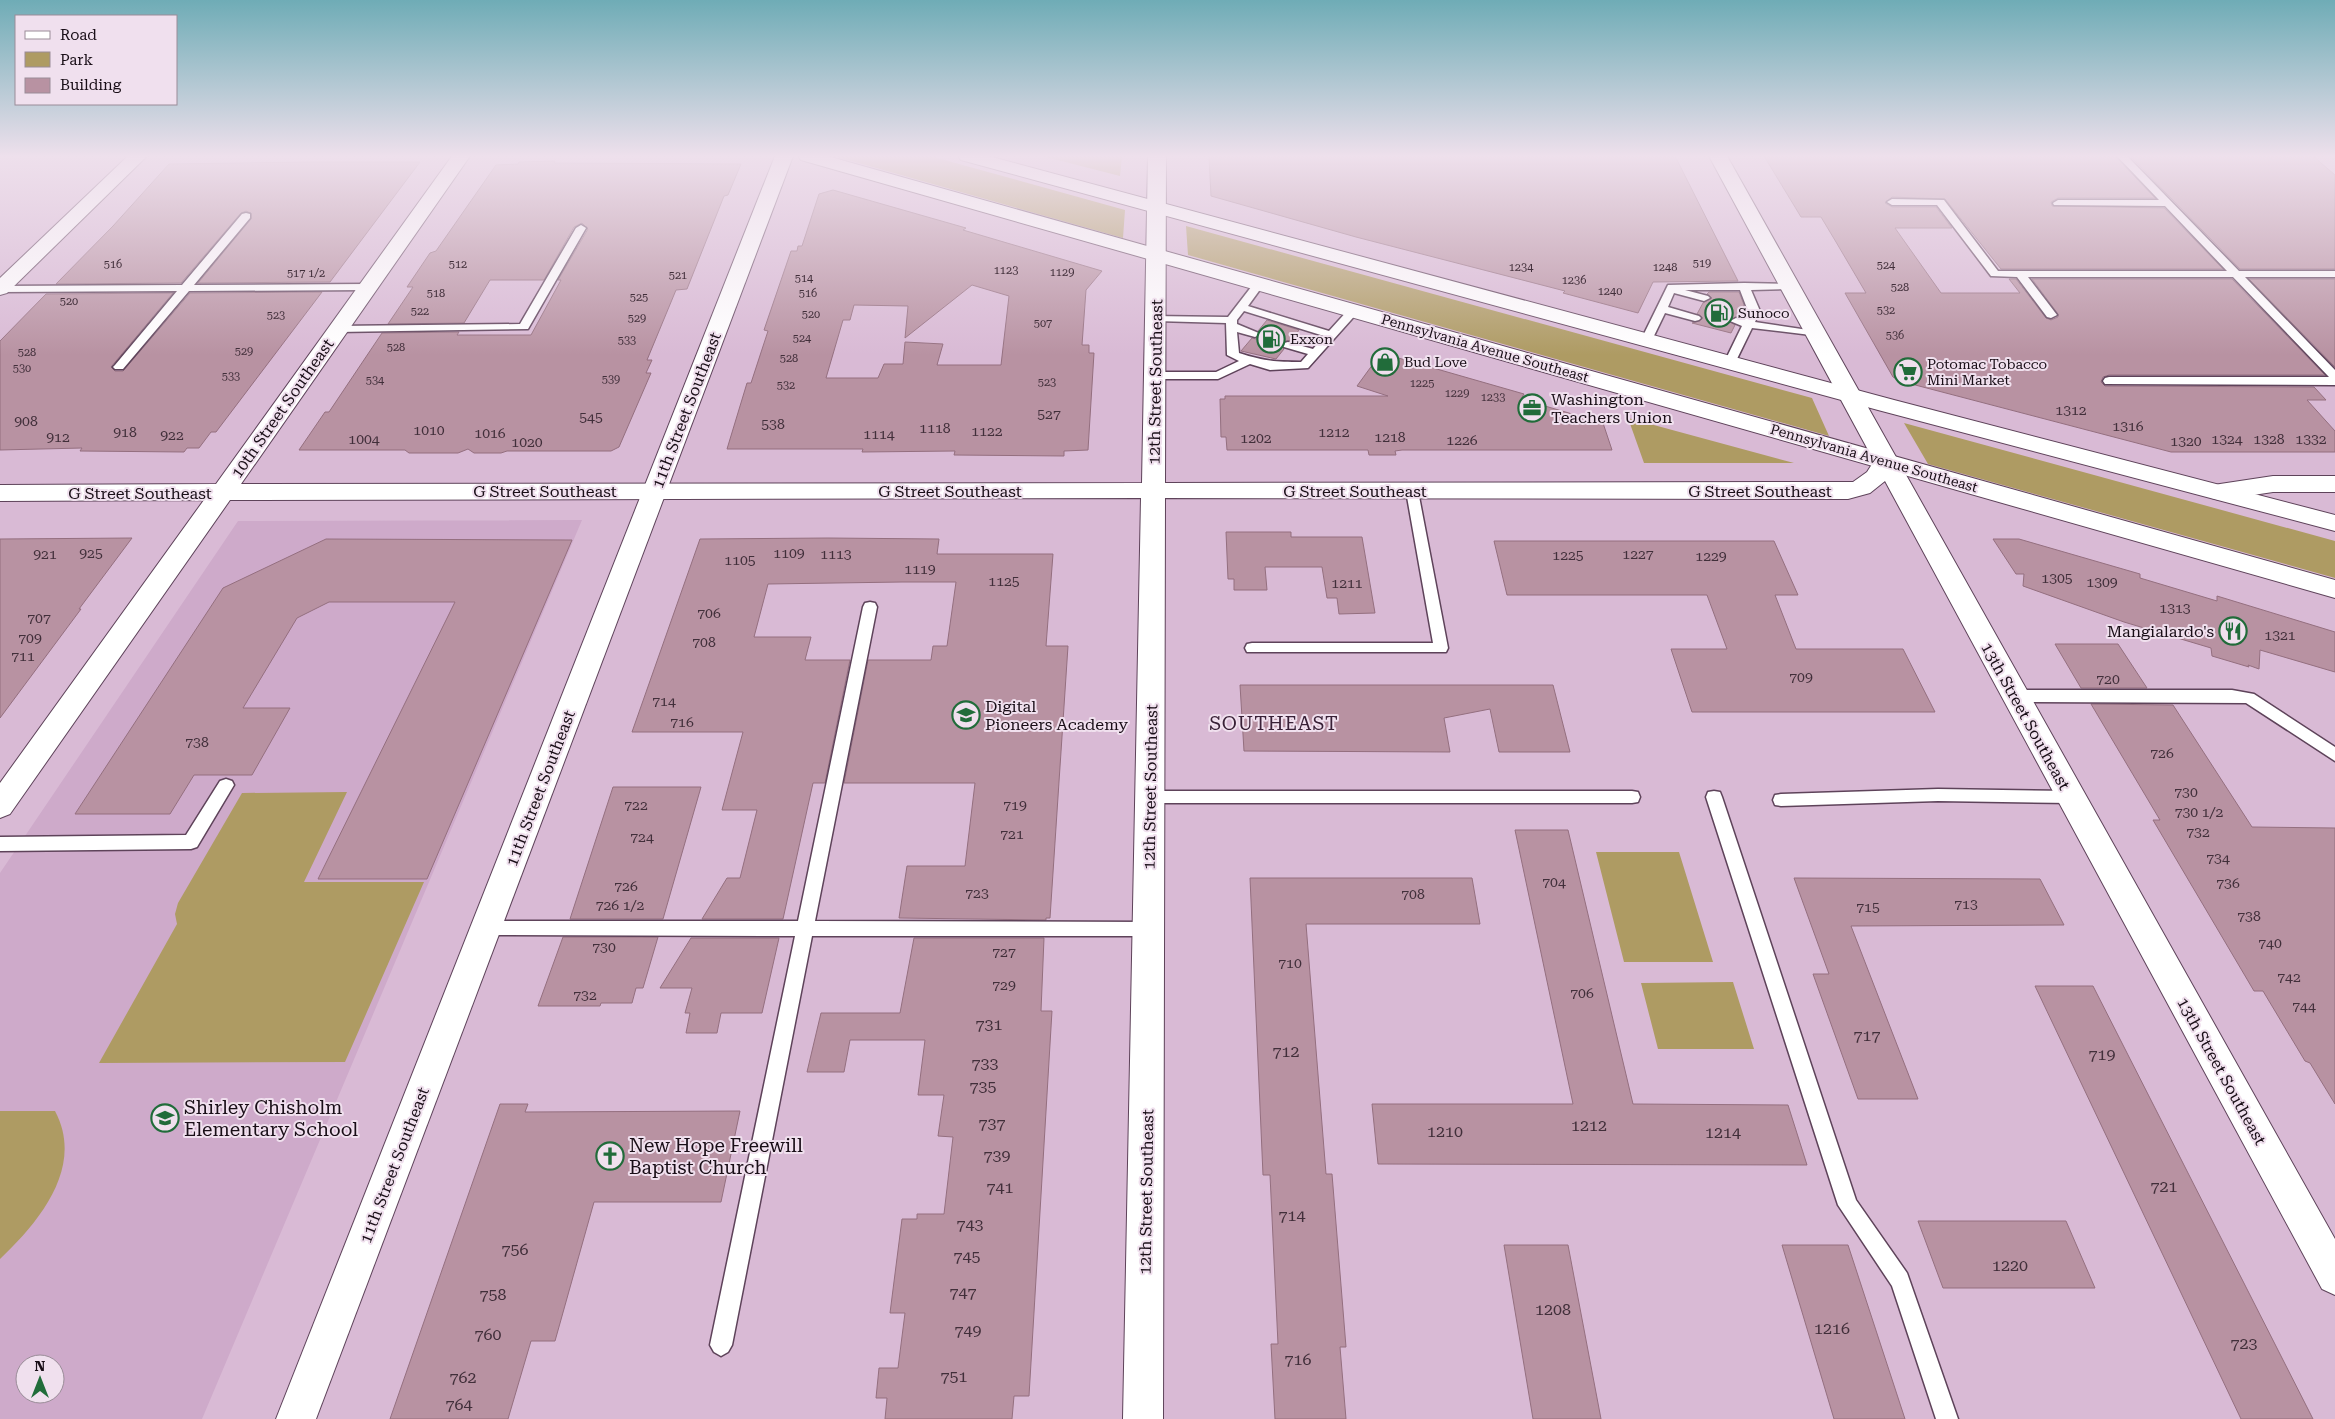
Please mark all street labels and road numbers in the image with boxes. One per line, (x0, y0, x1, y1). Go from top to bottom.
street label: 12th Street Southeast (1145, 299, 1166, 465)
street label: Pennsylvania Avenue Southeast (1379, 311, 1591, 385)
street label: 11th Street Southeast (648, 330, 725, 491)
street label: 10th Street Southeast (227, 335, 338, 482)
street label: Pennsylvania Avenue Southeast (1768, 421, 1980, 495)
street label: G Street Southeast (473, 482, 617, 501)
street label: G Street Southeast (878, 482, 1022, 501)
street label: G Street Southeast (1283, 482, 1427, 501)
street label: G Street Southeast (1688, 482, 1832, 501)
street label: G Street Southeast (68, 484, 212, 503)
street label: 13th Street Southeast (1977, 639, 2074, 793)
street label: 12th Street Southeast (1140, 704, 1161, 870)
street label: 11th Street Southeast (502, 708, 579, 869)
street label: 13th Street Southeast (2173, 994, 2270, 1148)
street label: 11th Street Southeast (356, 1085, 433, 1246)
street label: 12th Street Southeast (1136, 1109, 1157, 1275)

